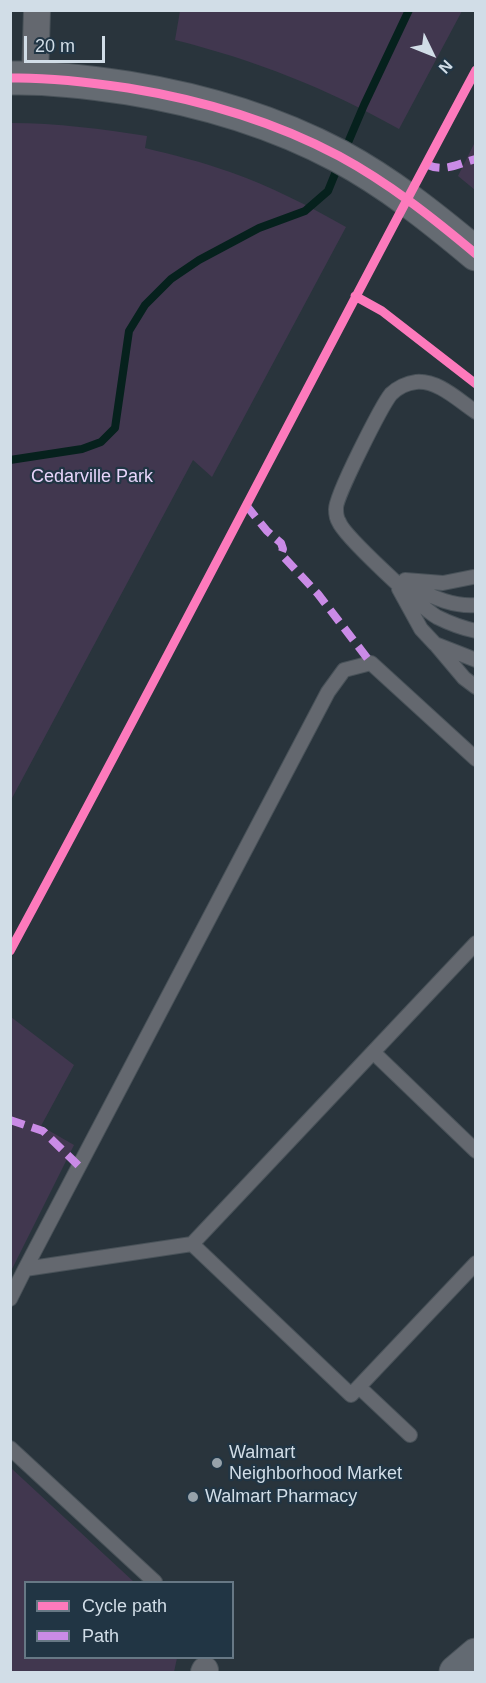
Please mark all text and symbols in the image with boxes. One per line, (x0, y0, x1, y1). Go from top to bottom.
scale bar (27, 24, 108, 62)
north arrow (402, 24, 462, 84)
text: 20 m (35, 36, 75, 56)
text: N (435, 57, 456, 77)
park label: Cedarville Park (31, 466, 153, 488)
place label: Walmart Neighborhood Market (229, 1442, 402, 1484)
marker: Walmart Neighborhood Market (210, 1456, 224, 1470)
place label: Walmart Pharmacy (205, 1486, 357, 1508)
marker: Walmart Pharmacy (186, 1490, 200, 1504)
legend (24, 1581, 234, 1659)
text: Cycle path (82, 1596, 167, 1616)
text: Path (82, 1626, 119, 1646)

